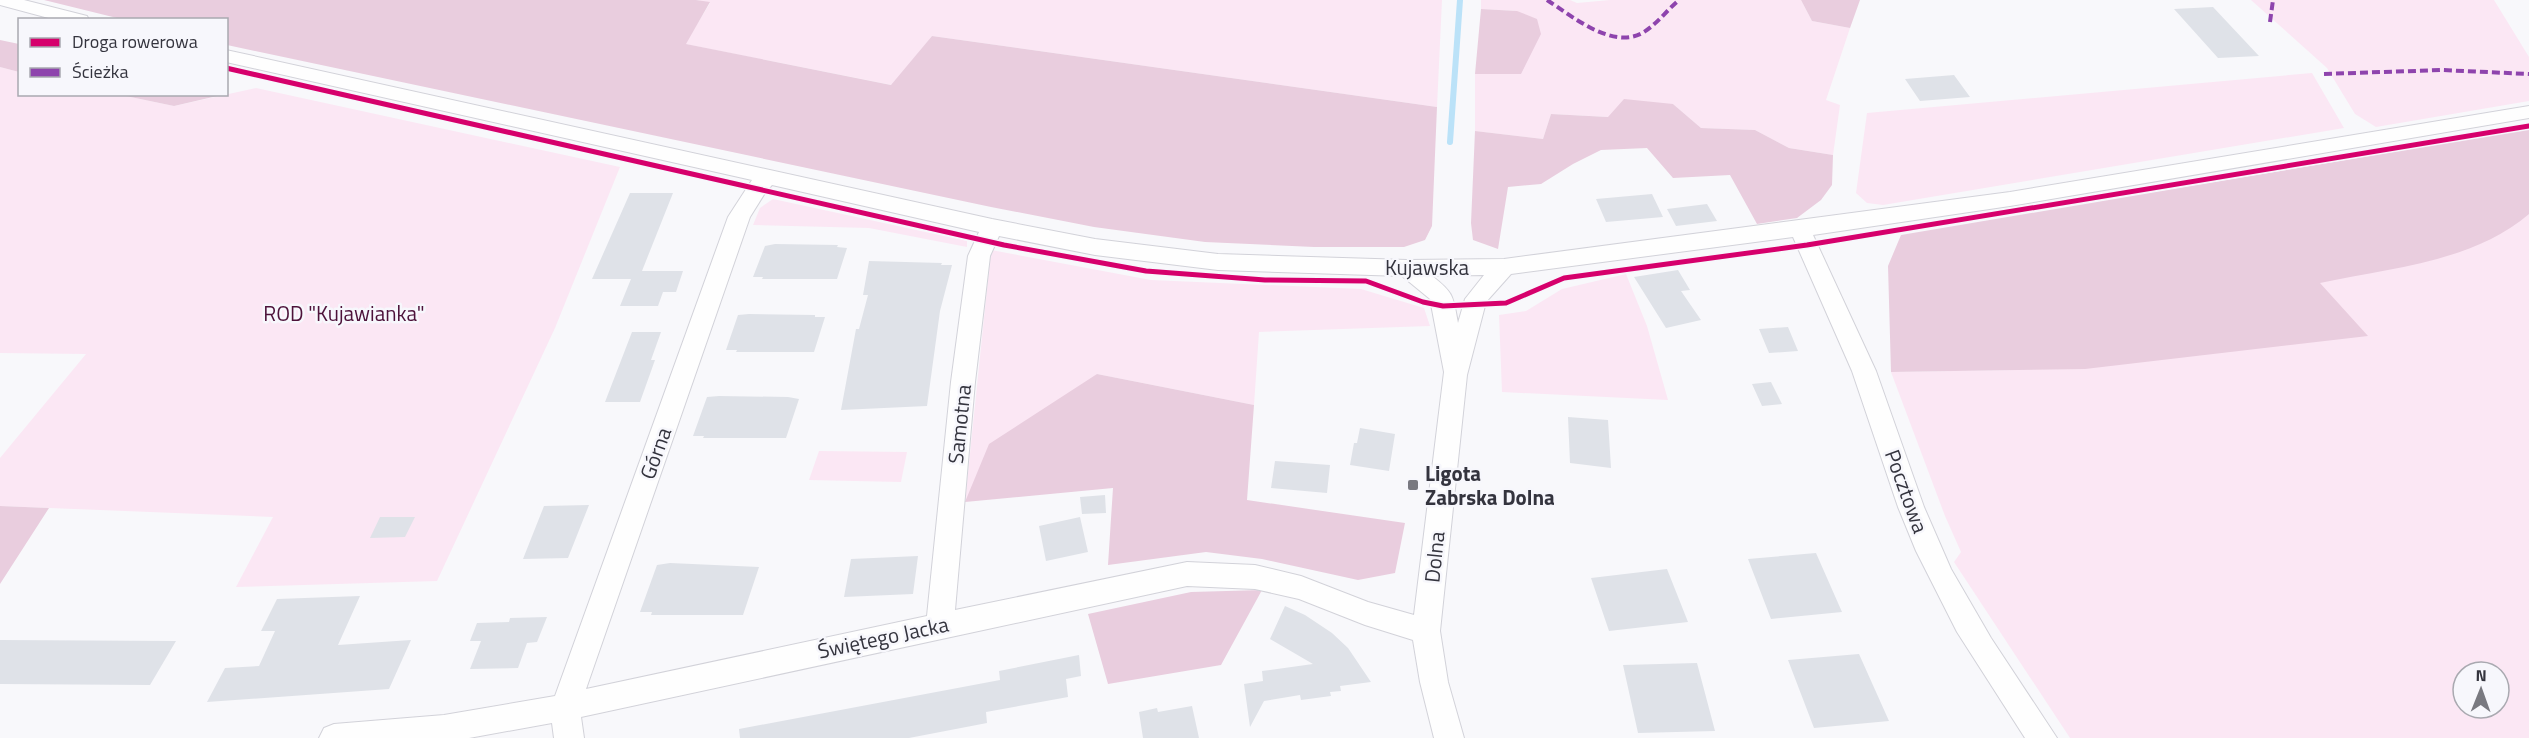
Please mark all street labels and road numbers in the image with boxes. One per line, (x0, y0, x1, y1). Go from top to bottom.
street label: Kujawska (1385, 251, 1470, 283)
street label: Samotna (939, 382, 979, 465)
street label: Górna (631, 422, 679, 483)
street label: Pocztowa (1877, 445, 1937, 538)
street label: Dolna (1415, 529, 1453, 584)
street label: Świętego Jacka (815, 607, 952, 666)

